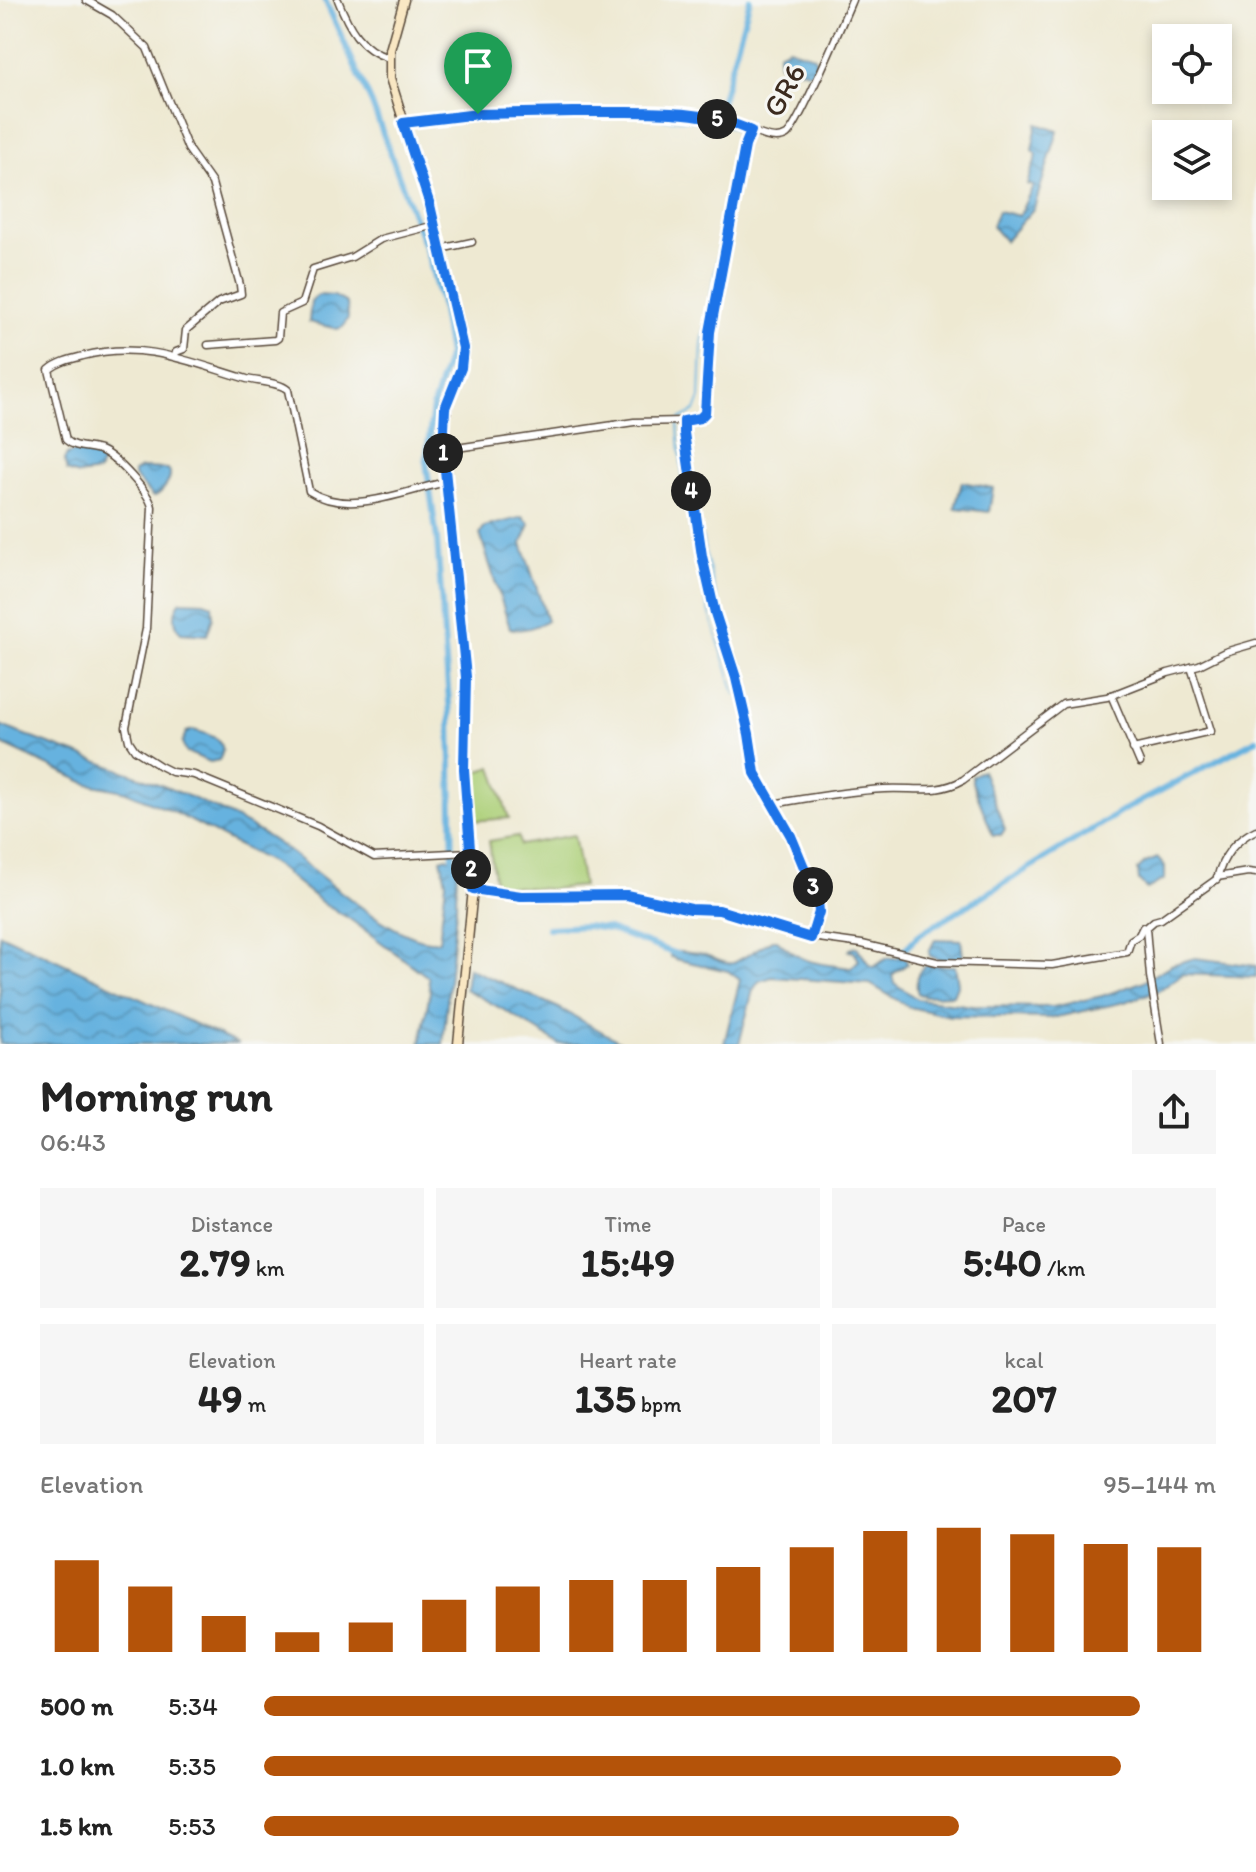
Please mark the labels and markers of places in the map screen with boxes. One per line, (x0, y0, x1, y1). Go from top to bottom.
pin (444, 32, 512, 114)
pin: 5 (697, 99, 737, 139)
pin: 1 (423, 433, 463, 473)
pin: 4 (671, 471, 711, 511)
pin: 2 (451, 849, 491, 889)
pin: 3 (793, 867, 833, 907)

